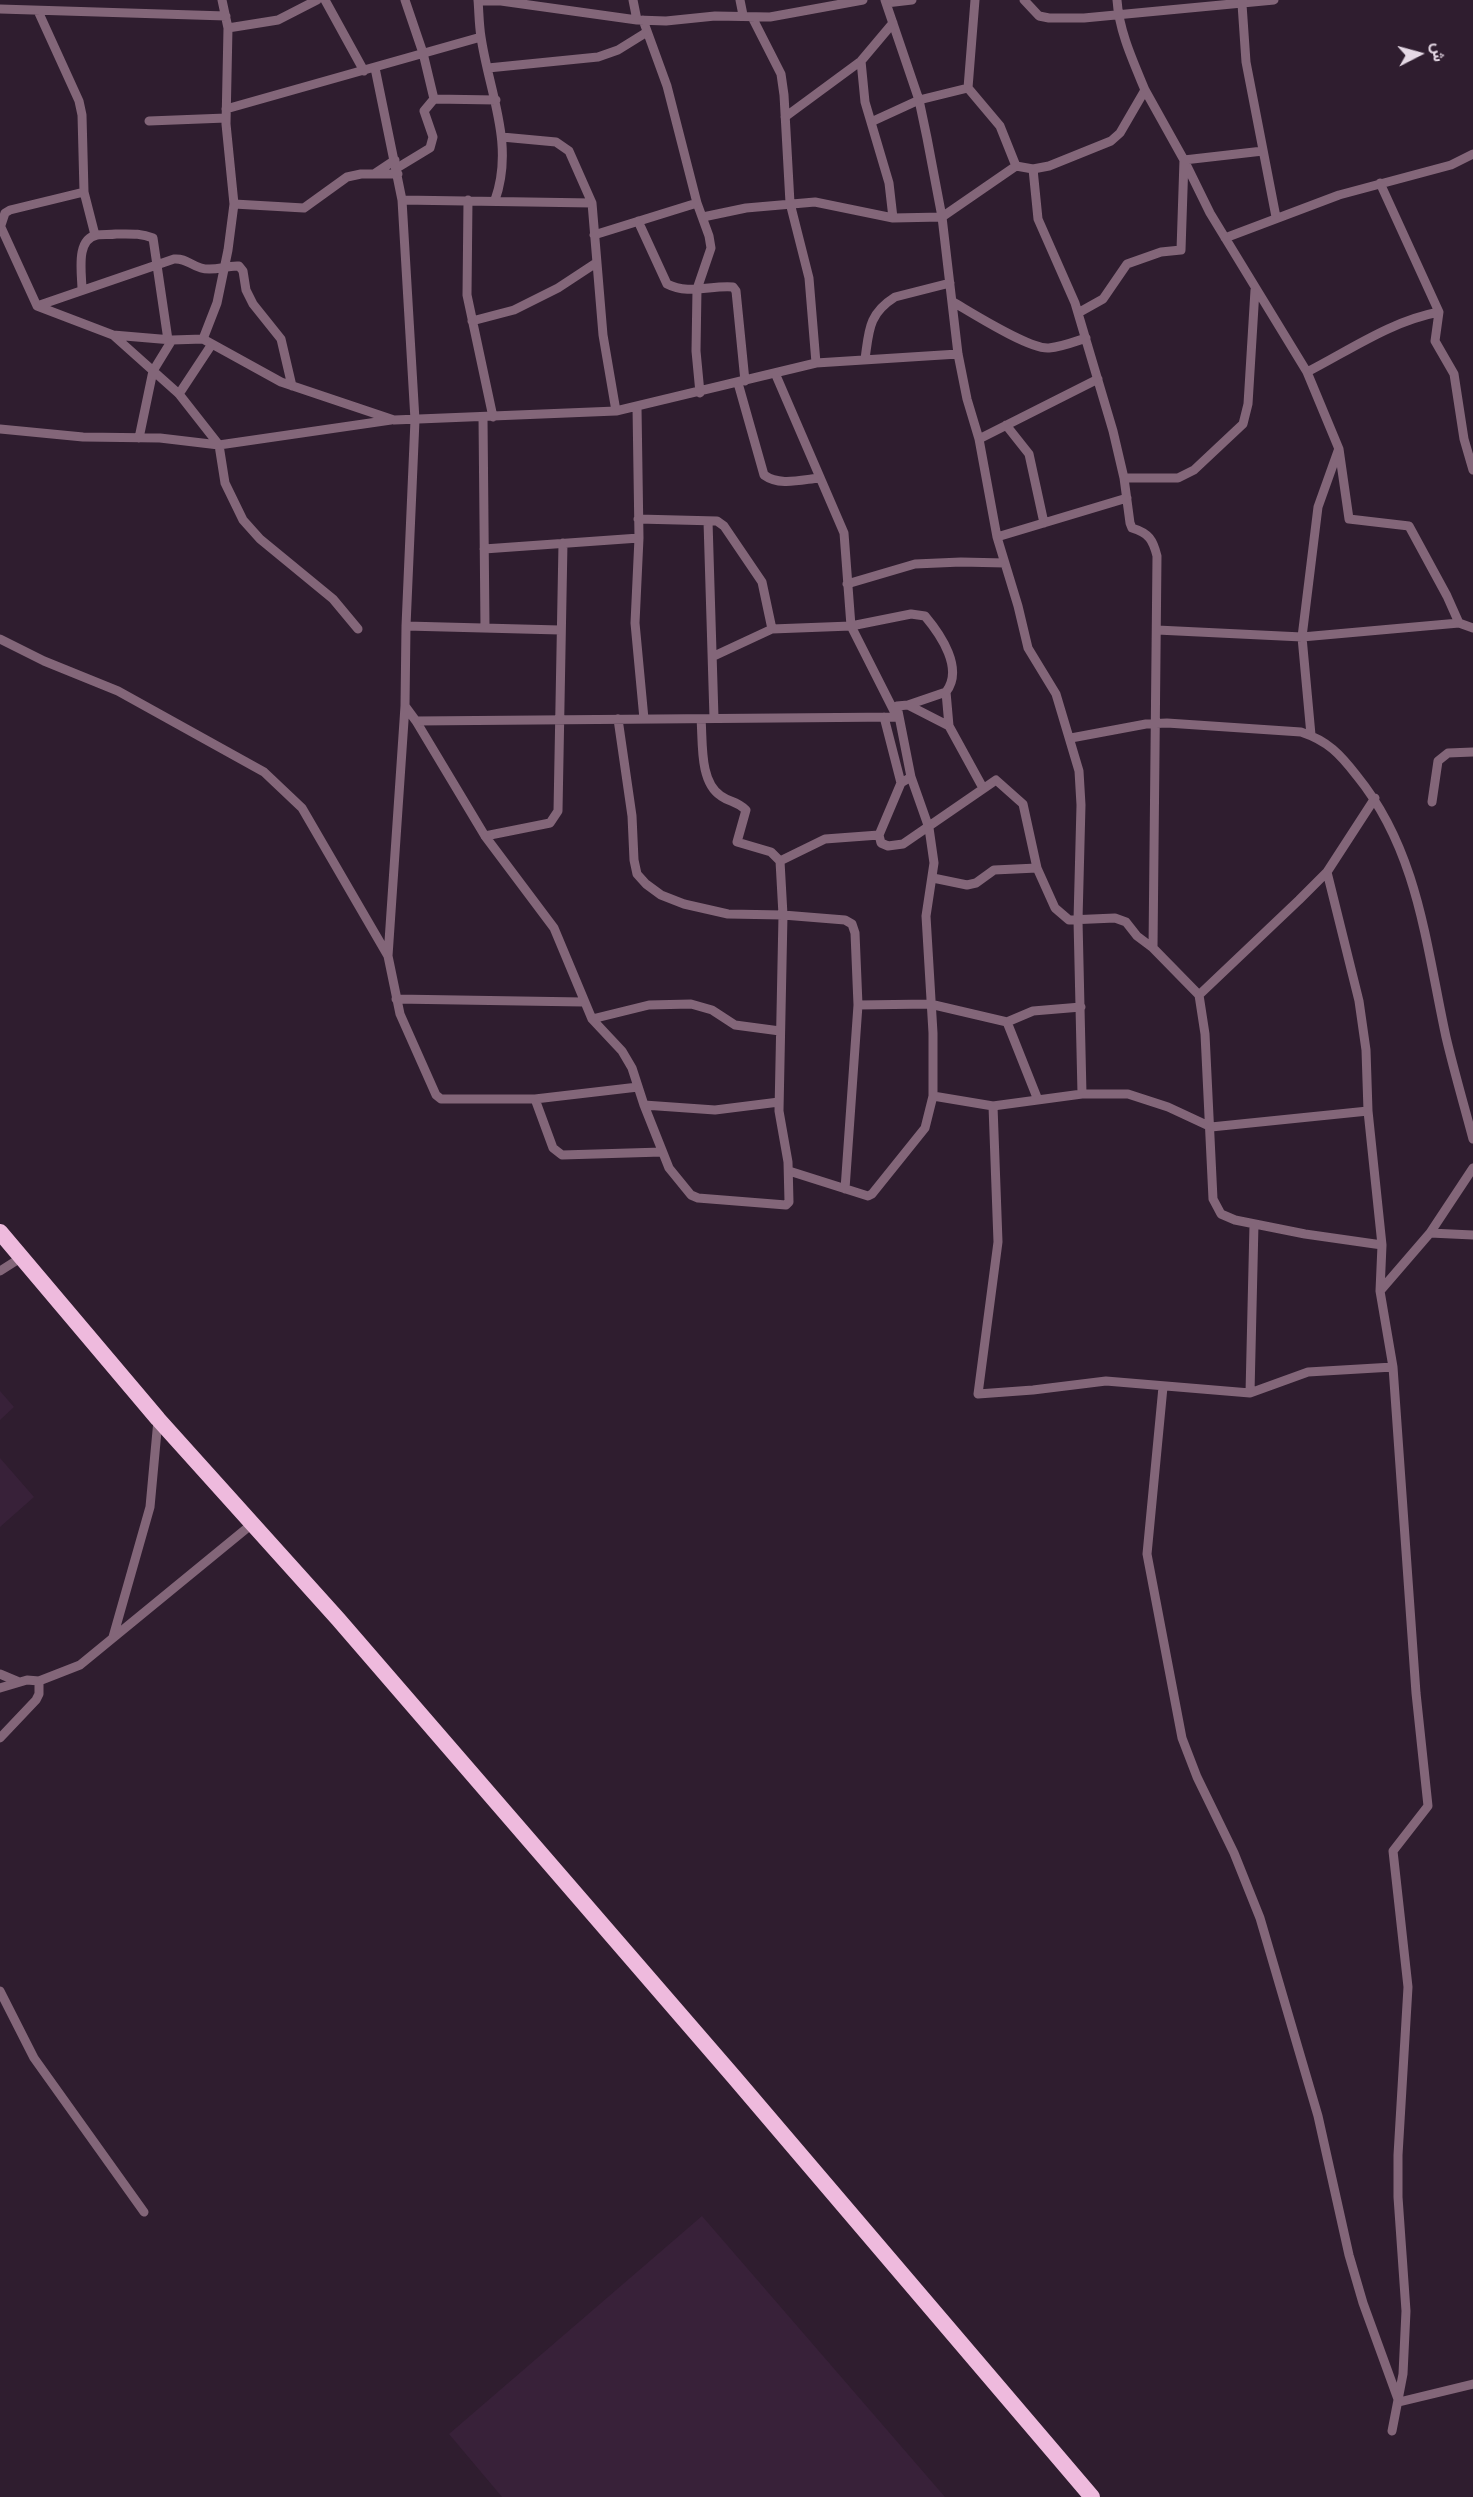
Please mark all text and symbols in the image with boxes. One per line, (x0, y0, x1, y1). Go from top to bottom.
north arrow (1389, 24, 1449, 84)
text: ش (1426, 42, 1448, 63)

